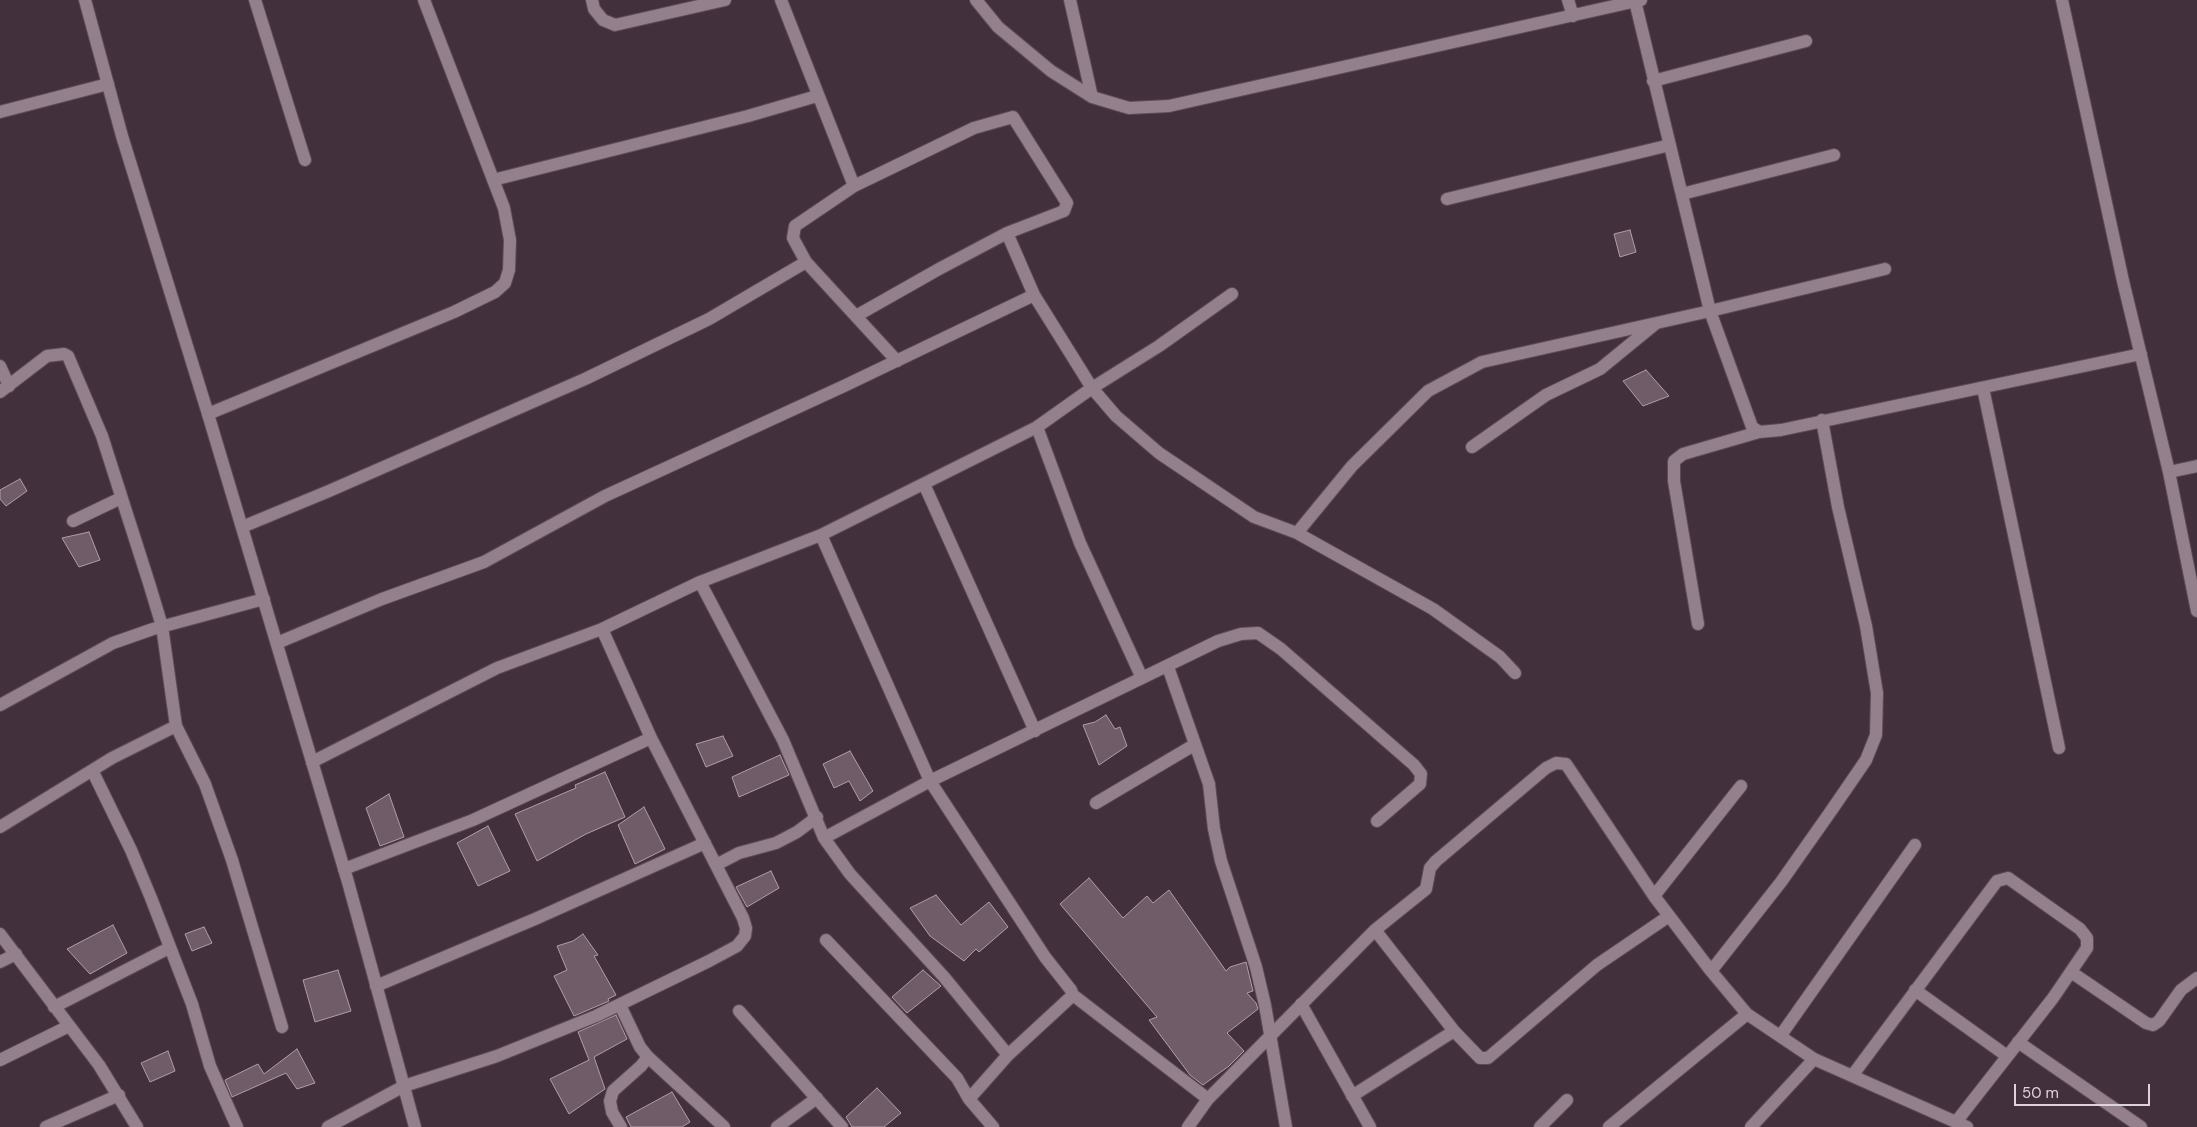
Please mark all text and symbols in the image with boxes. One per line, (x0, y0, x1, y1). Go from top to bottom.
scale bar (2017, 1074, 2153, 1106)
text: 50 m (2022, 1083, 2059, 1103)

